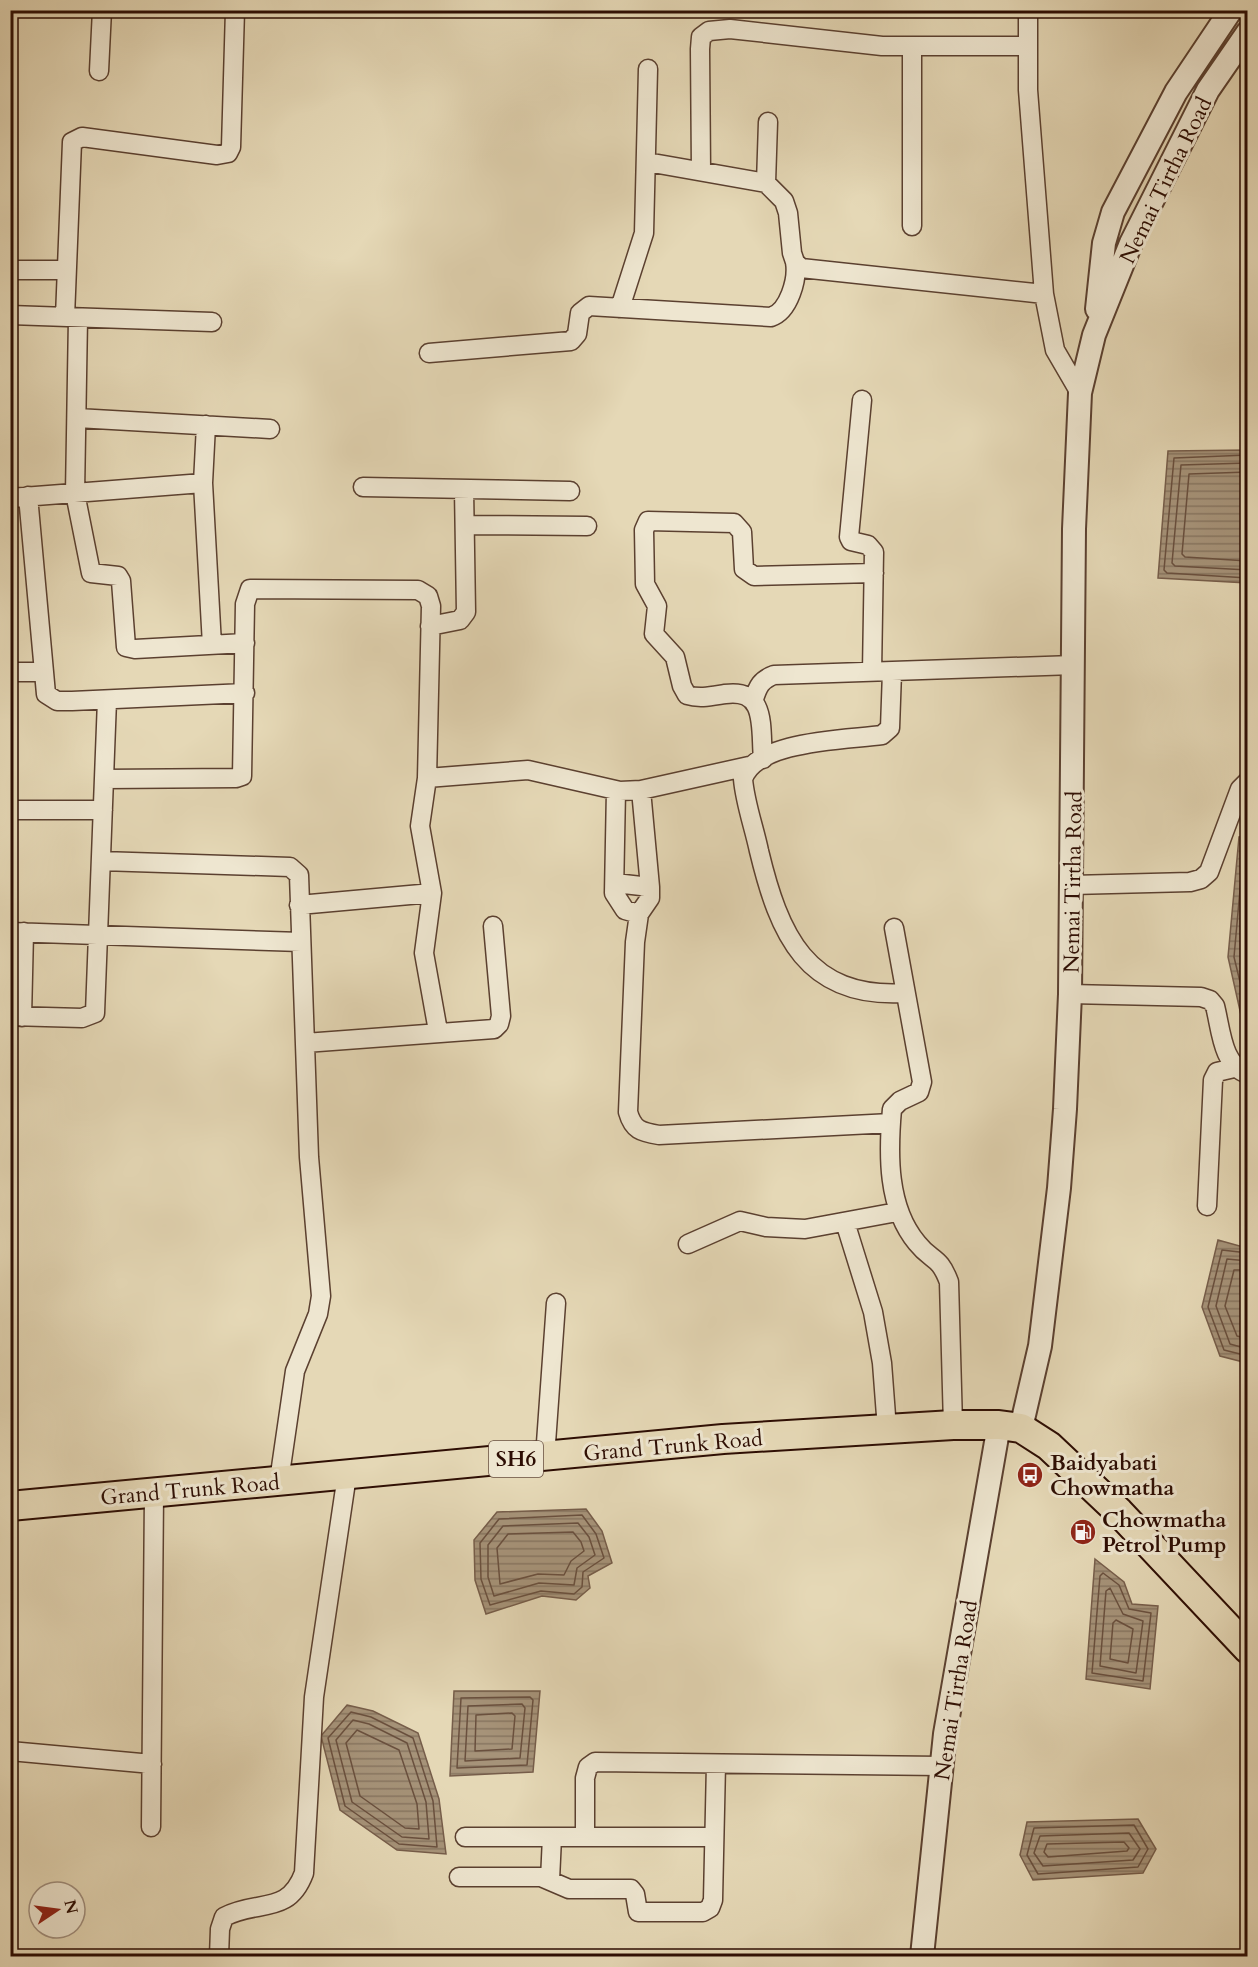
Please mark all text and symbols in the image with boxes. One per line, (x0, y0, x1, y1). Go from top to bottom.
street label: Nemai Tirtha Road (1113, 92, 1219, 269)
street label: Nemai Tirtha Road (1056, 790, 1090, 973)
street label: Grand Trunk Road (582, 1423, 764, 1469)
road number: SH6 (489, 1441, 543, 1477)
place label: Baidyabati Chowmatha (1050, 1448, 1174, 1503)
bus stop icon: Baidyabati Chowmatha (1015, 1460, 1045, 1490)
street label: Grand Trunk Road (99, 1467, 281, 1513)
place label: Chowmatha Petrol Pump (1102, 1505, 1227, 1560)
fuel station icon: Chowmatha Petrol Pump (1068, 1517, 1098, 1547)
street label: Nemai Tirtha Road (927, 1598, 985, 1782)
north arrow (27, 1880, 87, 1940)
text: N (58, 1898, 83, 1916)

